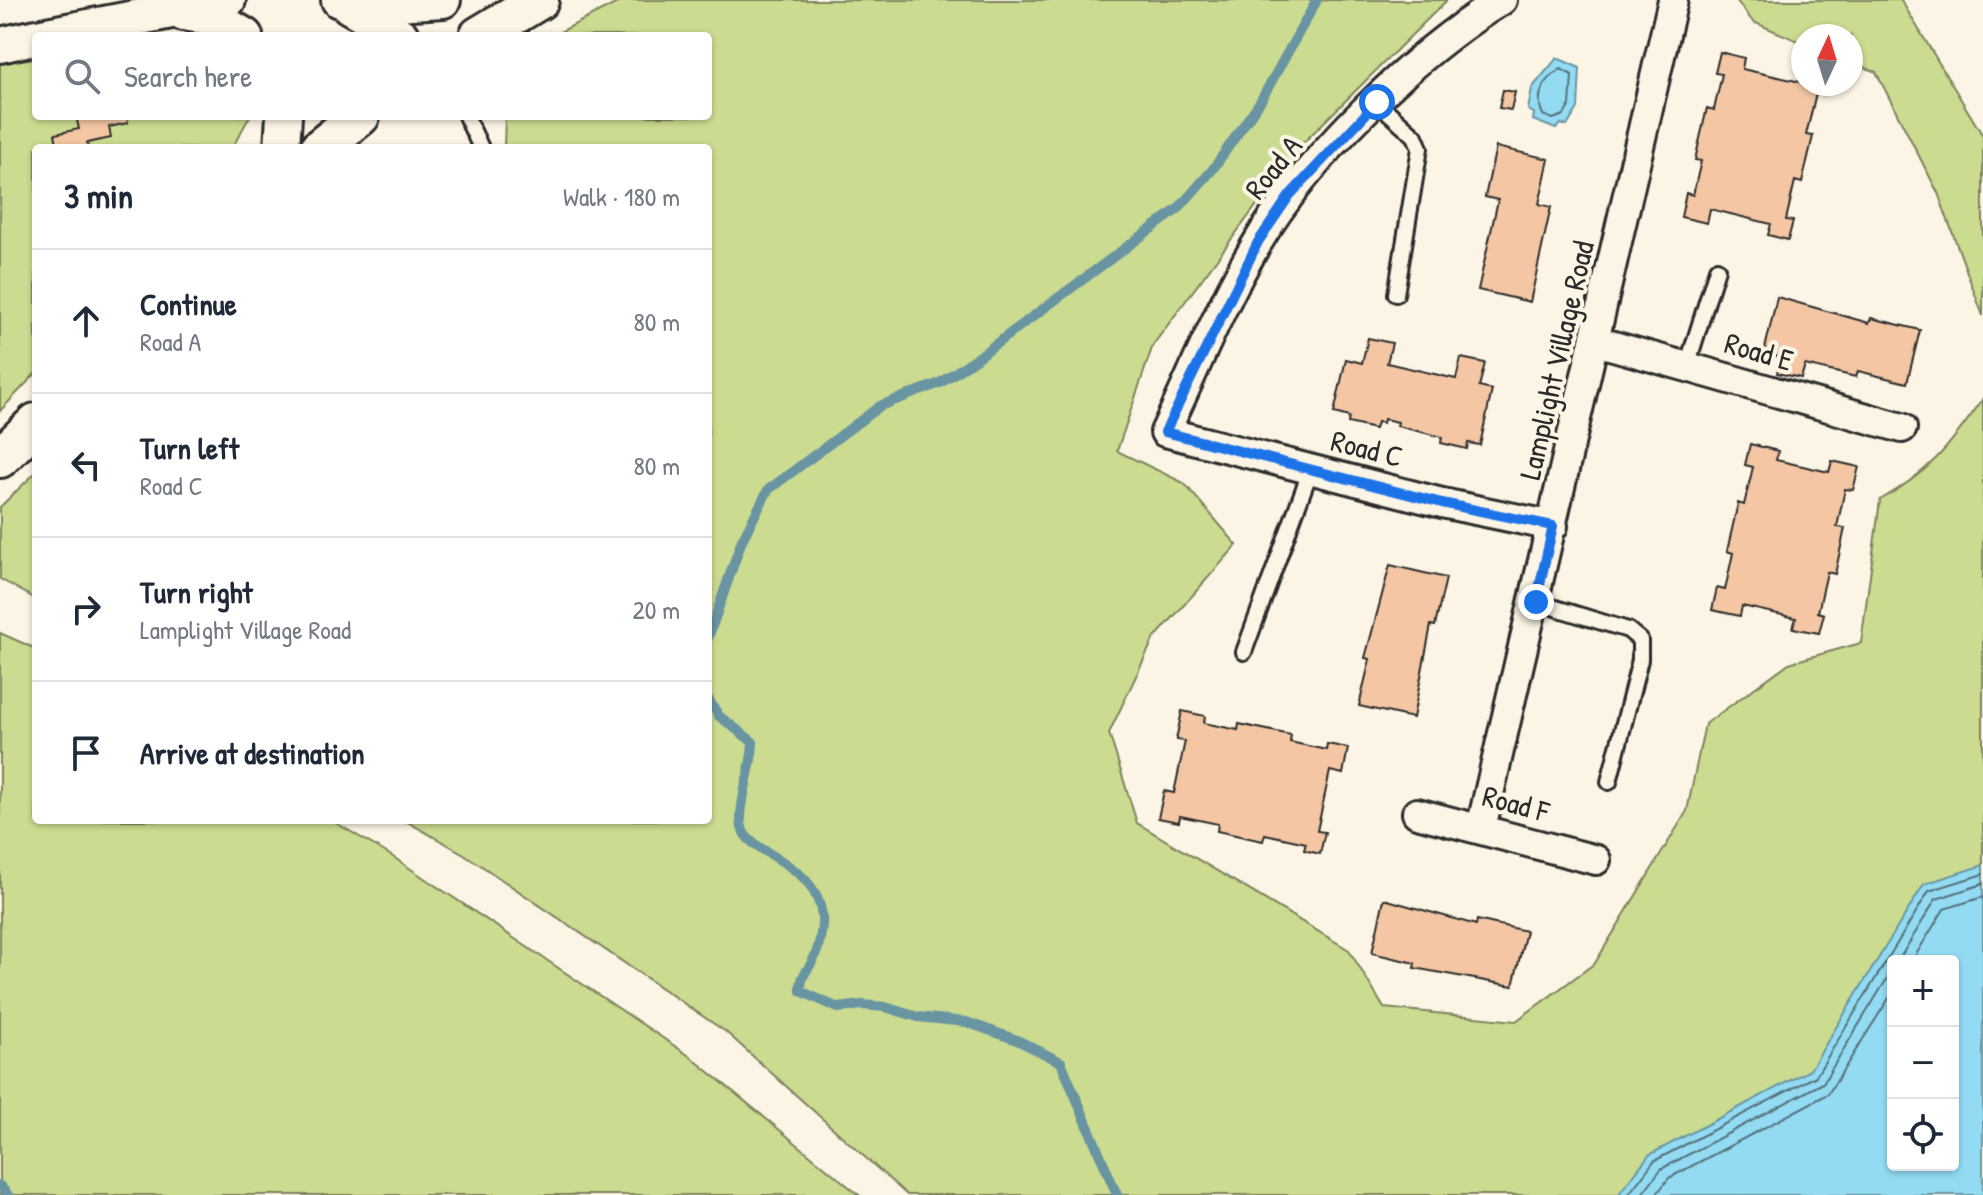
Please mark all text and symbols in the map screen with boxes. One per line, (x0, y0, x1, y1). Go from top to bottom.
north arrow (1791, 24, 1863, 96)
search box (32, 32, 712, 120)
icon: search (60, 54, 104, 98)
text: Search here (124, 56, 252, 96)
route start (1359, 84, 1395, 120)
street label: Road A (1235, 127, 1311, 207)
text: 3 min (64, 173, 133, 219)
text: Walk · 180 m (563, 179, 680, 214)
street label: Lamplight Village Road (1509, 237, 1603, 483)
text: Continue (140, 284, 237, 324)
icon: ahead (64, 299, 108, 343)
text: 80 m (633, 304, 680, 339)
street label: Road E (1720, 322, 1798, 380)
text: Road A (140, 324, 201, 359)
street label: Road C (1327, 420, 1407, 476)
text: Turn left (140, 428, 239, 468)
icon: left (64, 443, 108, 487)
text: 80 m (633, 448, 680, 483)
text: Road C (140, 468, 203, 503)
text: Turn right (140, 572, 253, 612)
route end (1518, 584, 1554, 620)
icon: right (64, 587, 108, 631)
text: 20 m (633, 592, 680, 627)
text: Lamplight Village Road (140, 612, 351, 647)
icon: arrive (64, 731, 108, 775)
text: Arrive at destination (140, 733, 365, 773)
street label: Road F (1478, 775, 1554, 831)
map controls (1887, 955, 1959, 1171)
button: + (1887, 955, 1959, 1027)
button: − (1887, 1027, 1959, 1099)
button: locate (1887, 1099, 1959, 1171)

